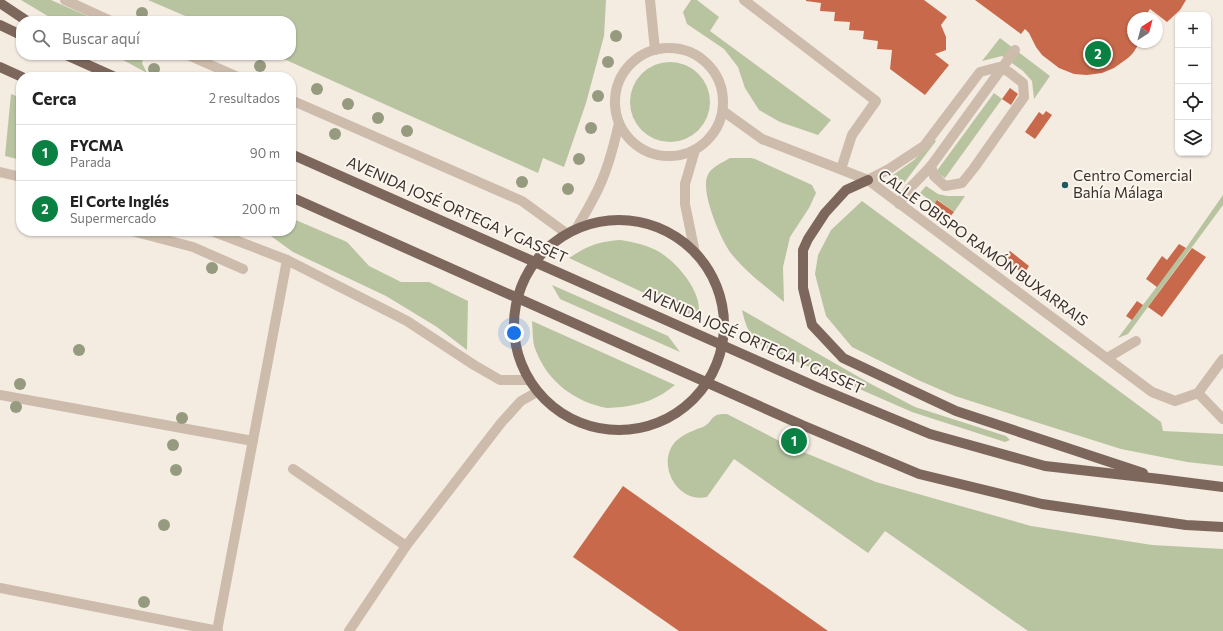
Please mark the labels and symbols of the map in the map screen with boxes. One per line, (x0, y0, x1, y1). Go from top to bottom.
north arrow (1127, 12, 1163, 48)
pin: 2 (1085, 39, 1111, 69)
street label: AVENIDA JOSÉ ORTEGA Y GASSET (344, 151, 571, 266)
street label: CALLE OBISPO RAMÓN BUXARRAIS (875, 164, 1093, 329)
place label: Centro Comercial Bahía Málaga (1073, 166, 1192, 201)
marker: Centro Comercial Bahía Málaga (1060, 180, 1070, 190)
street label: AVENIDA JOSÉ ORTEGA Y GASSET (640, 282, 867, 397)
your location (504, 323, 524, 343)
pin: 1 (781, 426, 807, 456)

